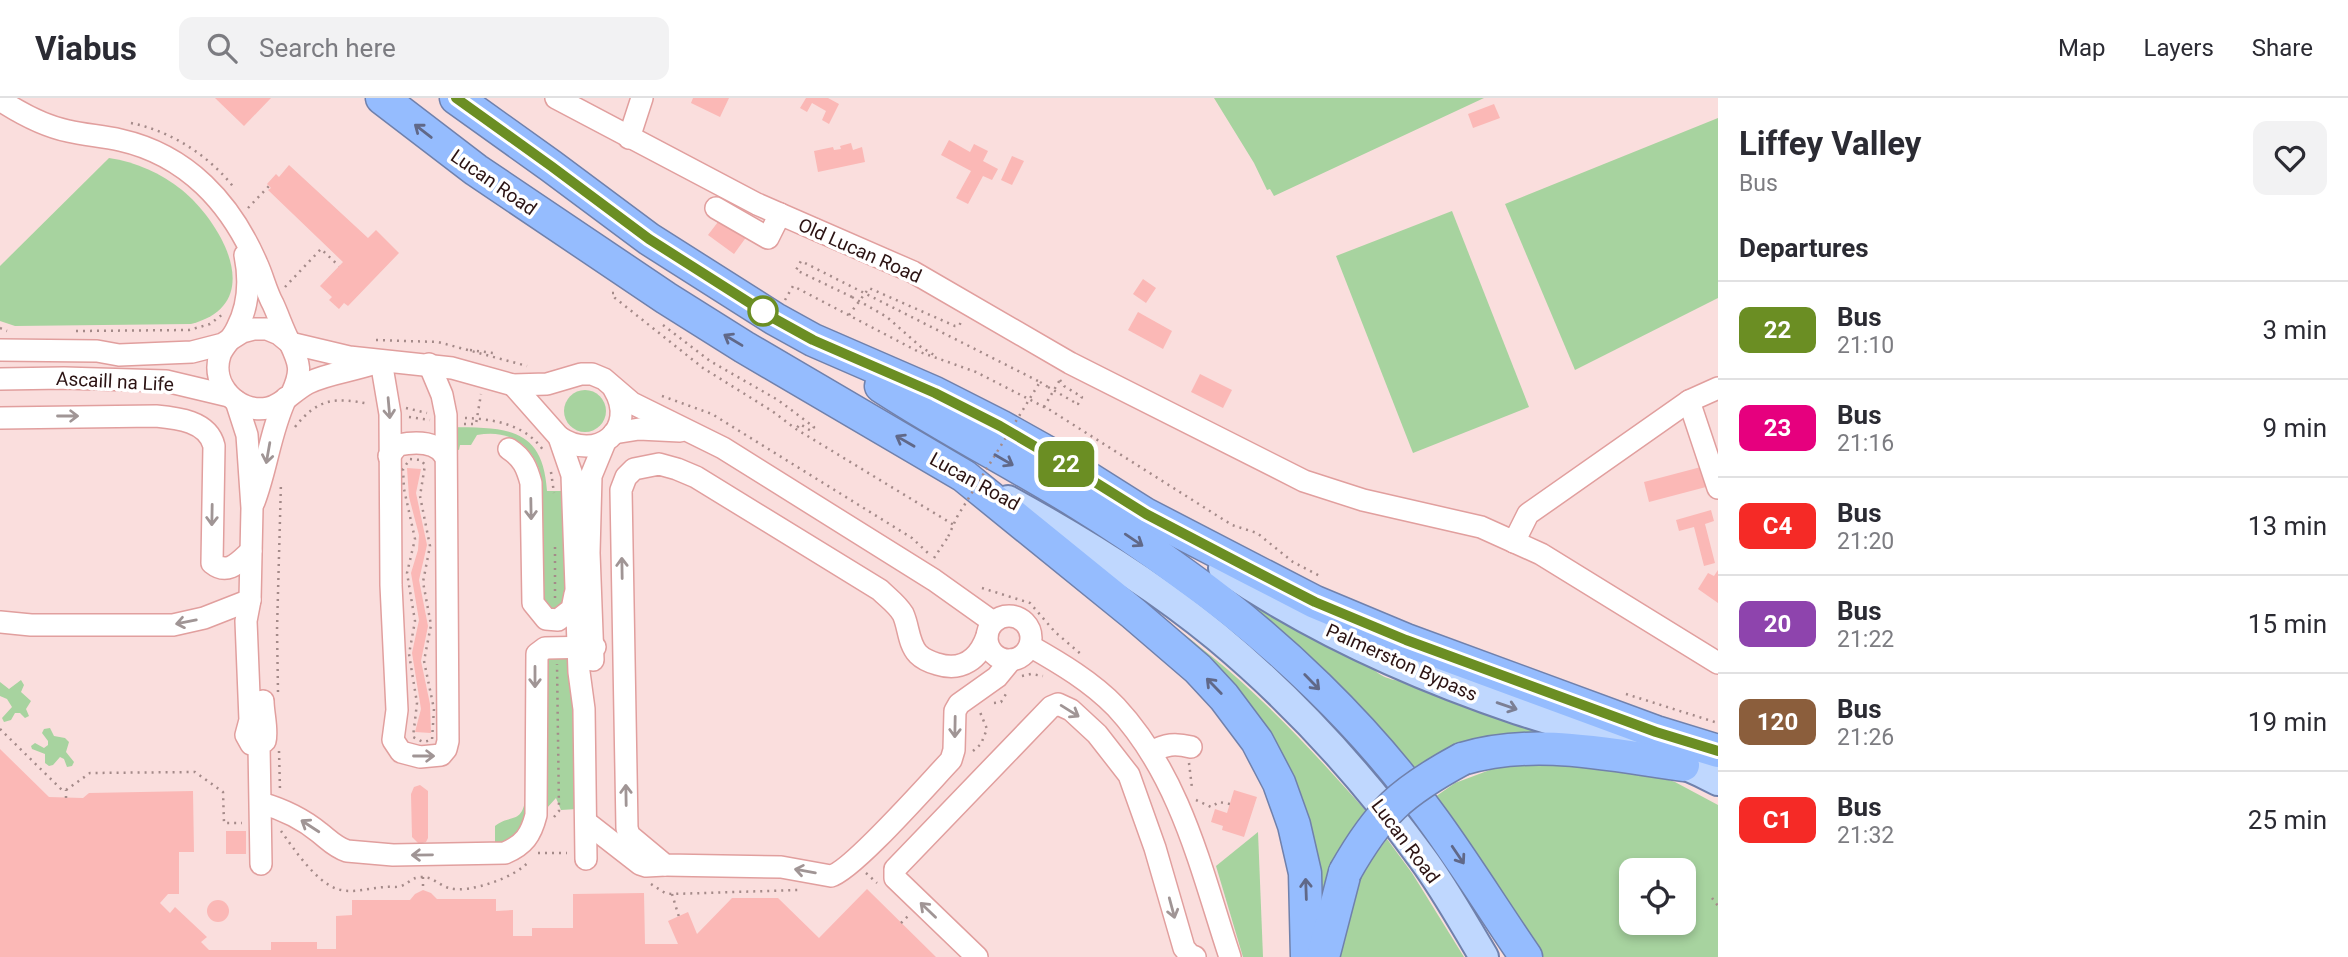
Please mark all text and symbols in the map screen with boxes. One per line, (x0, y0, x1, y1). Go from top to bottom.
search box (179, 17, 669, 80)
text: Viabus (35, 29, 137, 68)
icon: search (203, 29, 241, 67)
text: Search here (259, 33, 396, 63)
text: Map (2058, 34, 2106, 62)
text: Layers (2144, 34, 2214, 62)
text: Share (2252, 34, 2313, 62)
button: heart (2253, 121, 2327, 195)
one-way arrow (414, 123, 433, 138)
text: Liffey Valley (1739, 124, 1921, 163)
street label: Lucan Road (446, 144, 541, 220)
text: Bus (1739, 170, 1778, 197)
street label: Old Lucan Road (795, 213, 925, 288)
text: Departures (1739, 233, 1869, 263)
unlabelled marker (748, 296, 778, 326)
text: Bus (1837, 302, 1882, 332)
text: 3 min (2262, 315, 2327, 345)
text: 22 (1764, 316, 1791, 344)
text: 21:10 (1837, 332, 1894, 359)
one-way arrow (724, 333, 744, 347)
street label: Ascaill na Life (55, 367, 174, 396)
one-way arrow (383, 396, 396, 419)
text: Bus (1837, 400, 1882, 430)
one-way arrow (56, 409, 79, 423)
text: 9 min (2262, 413, 2327, 443)
text: 23 (1764, 414, 1791, 442)
text: 21:16 (1837, 430, 1894, 457)
one-way arrow (895, 434, 915, 448)
one-way arrow (260, 441, 274, 464)
line badge: 22 (1034, 441, 1098, 487)
street label: Lucan Road (926, 447, 1024, 516)
text: 22 (1052, 450, 1080, 478)
one-way arrow (993, 453, 1013, 467)
one-way arrow (524, 497, 538, 520)
text: Bus (1837, 498, 1882, 528)
one-way arrow (205, 503, 219, 526)
text: 13 min (2248, 511, 2327, 541)
text: C4 (1763, 512, 1792, 540)
text: 21:20 (1837, 528, 1894, 555)
one-way arrow (1124, 533, 1143, 547)
one-way arrow (616, 557, 629, 580)
text: Bus (1837, 596, 1882, 626)
text: 15 min (2248, 609, 2327, 639)
text: 20 (1764, 610, 1791, 638)
one-way arrow (175, 616, 198, 630)
street label: Palmerston Bypass (1323, 619, 1481, 706)
text: 21:22 (1837, 626, 1894, 653)
one-way arrow (528, 666, 542, 689)
one-way arrow (1303, 673, 1320, 690)
one-way arrow (1205, 677, 1222, 694)
text: Bus (1837, 694, 1882, 724)
one-way arrow (1496, 701, 1518, 713)
one-way arrow (1060, 704, 1080, 718)
text: 19 min (2248, 707, 2327, 737)
text: 120 (1757, 708, 1798, 736)
one-way arrow (948, 715, 961, 738)
text: 21:26 (1837, 724, 1894, 751)
one-way arrow (412, 749, 435, 763)
one-way arrow (619, 784, 633, 807)
text: Bus (1837, 792, 1882, 822)
street label: Lucan Road (1367, 795, 1445, 888)
text: 25 min (2248, 805, 2327, 835)
text: C1 (1763, 806, 1792, 834)
one-way arrow (301, 819, 320, 834)
text: 21:32 (1837, 822, 1894, 849)
one-way arrow (1451, 845, 1465, 864)
one-way arrow (410, 848, 433, 862)
map controls (1619, 858, 1696, 935)
button: locate (1619, 858, 1696, 935)
one-way arrow (794, 864, 817, 877)
one-way arrow (1299, 878, 1312, 901)
one-way arrow (1167, 896, 1180, 918)
one-way arrow (919, 901, 936, 918)

